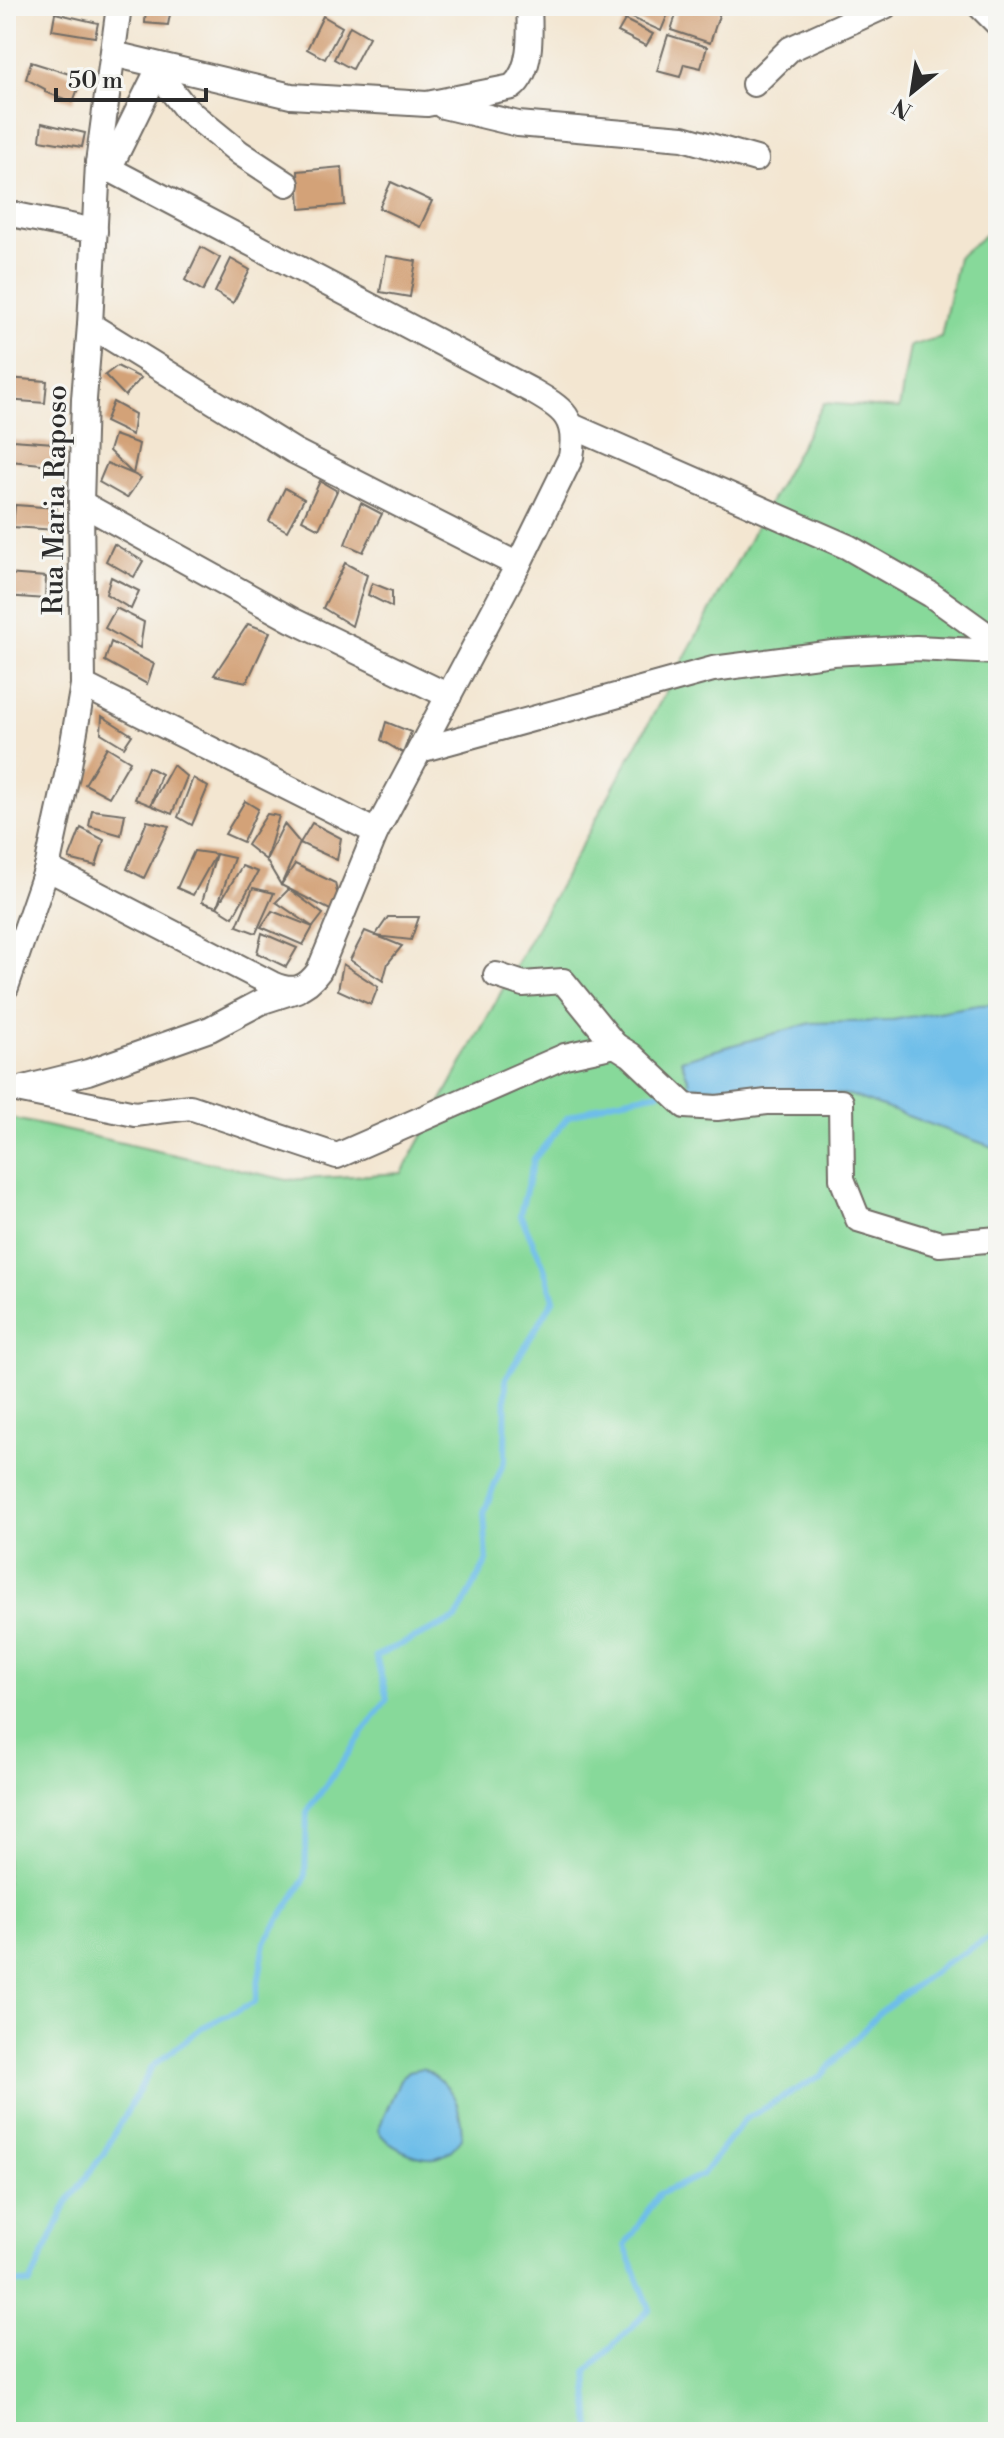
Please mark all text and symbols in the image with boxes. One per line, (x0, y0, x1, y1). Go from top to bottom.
scale bar (56, 52, 206, 102)
north arrow (872, 52, 952, 132)
text: 50 m (68, 66, 123, 96)
text: N (888, 92, 917, 124)
street label: Rua Maria Raposo (36, 385, 75, 615)

